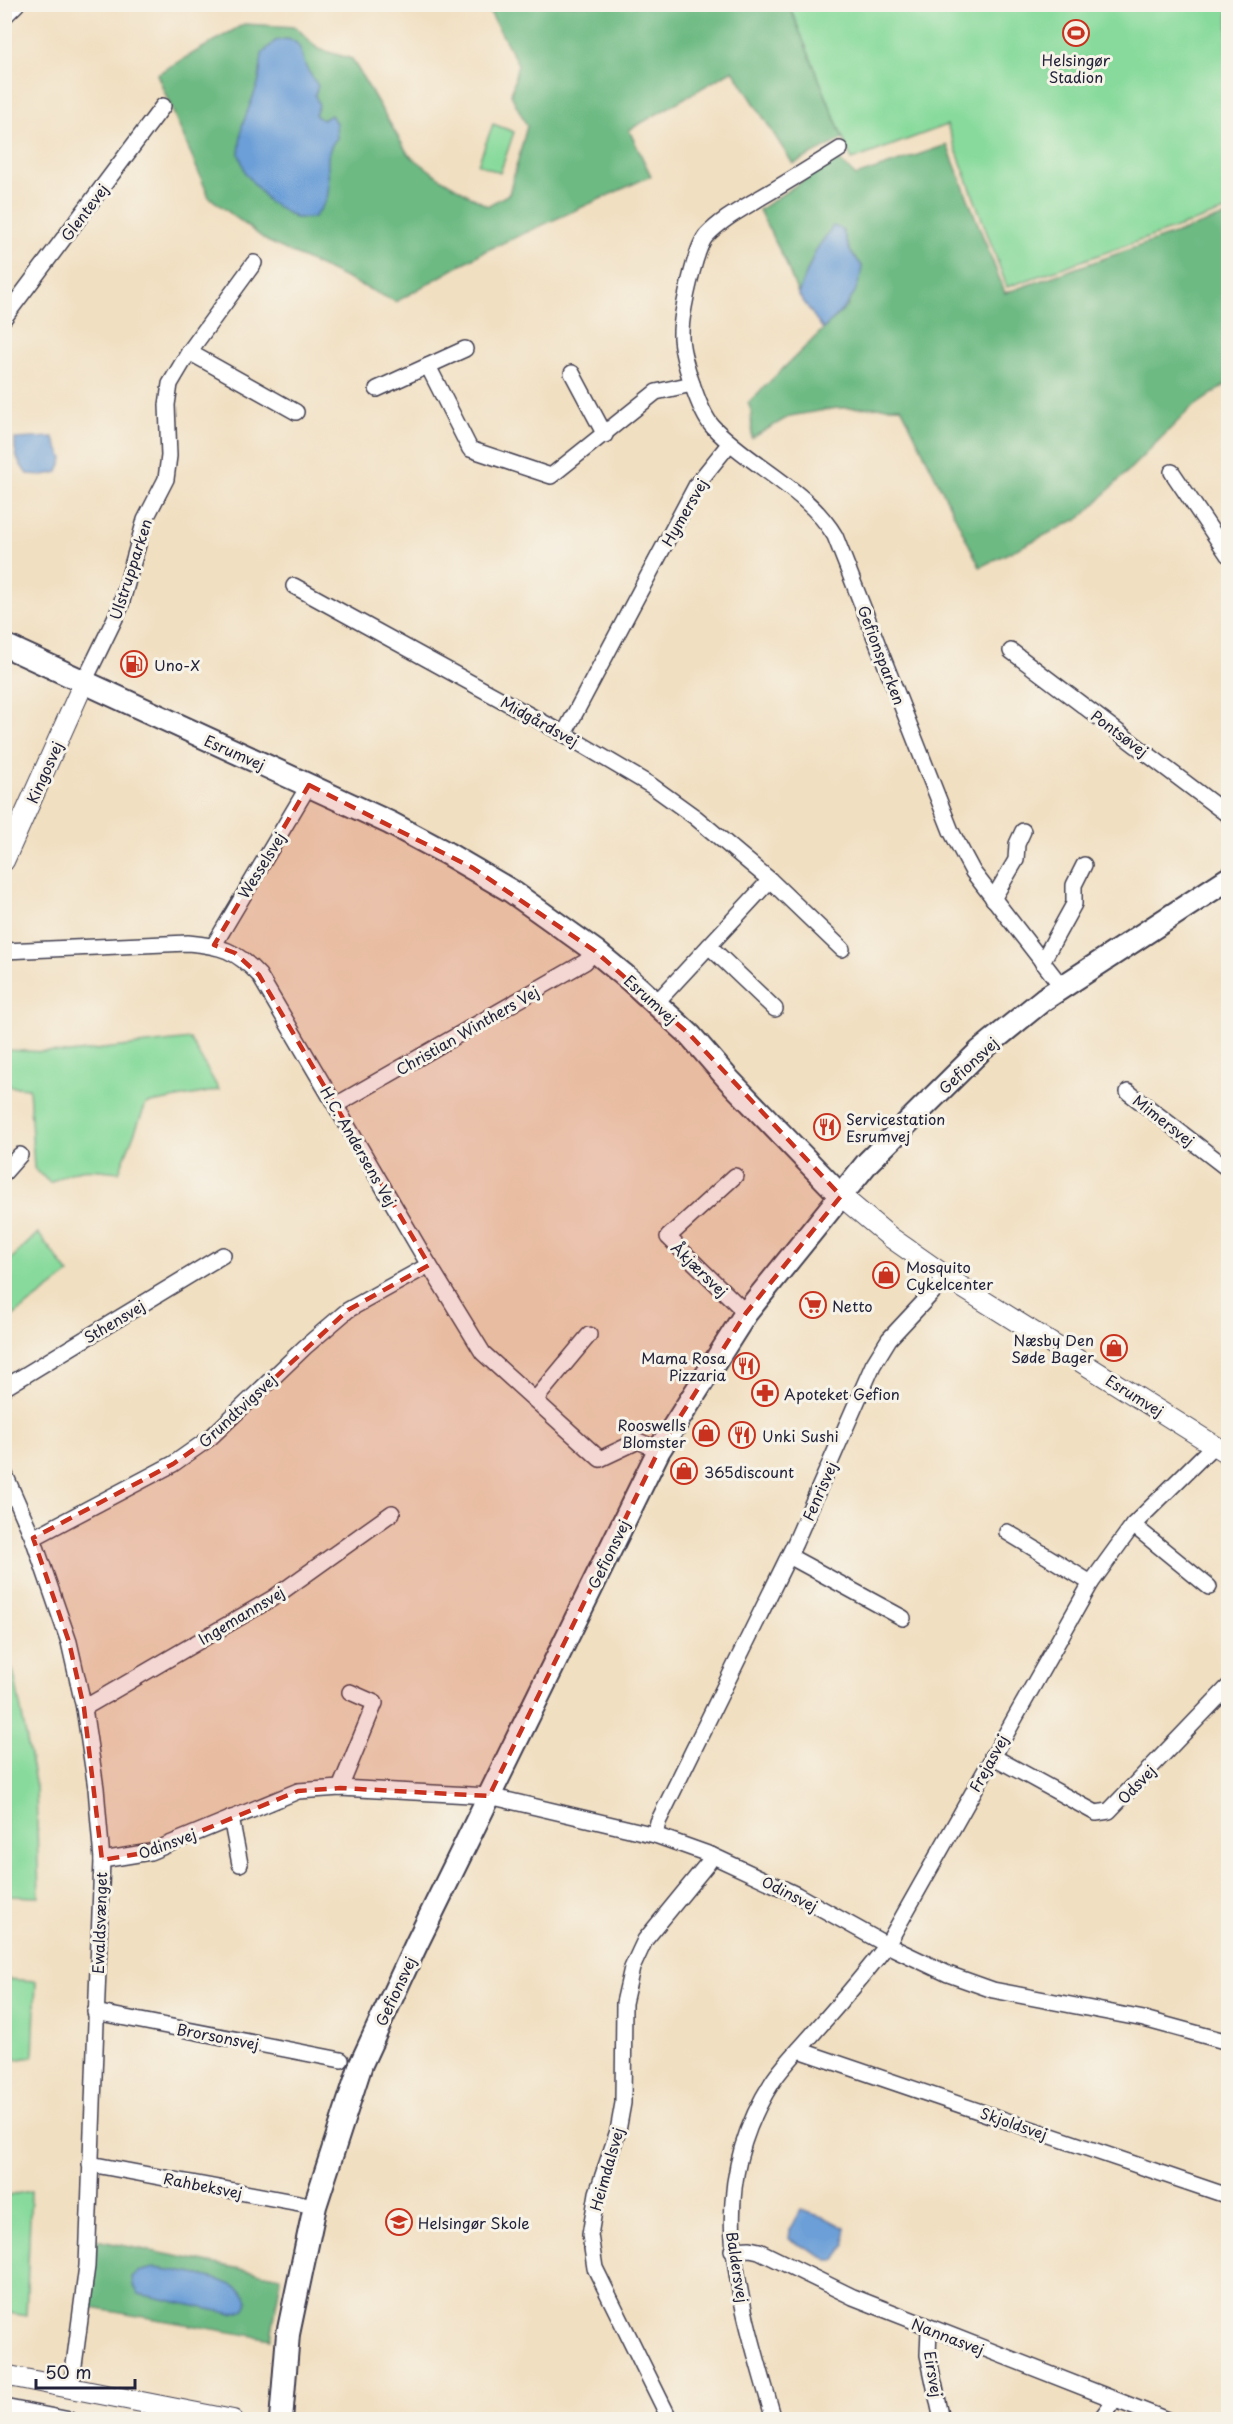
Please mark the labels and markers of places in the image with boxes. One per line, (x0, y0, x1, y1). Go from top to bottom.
sports icon: Helsingør Stadion (1061, 18, 1091, 48)
place label: Helsingør Stadion (1042, 48, 1111, 88)
fuel station icon: Uno-X (119, 649, 149, 679)
place label: Uno-X (154, 653, 200, 676)
place label: Servicestation Esrumvej (846, 1107, 945, 1147)
restaurant icon: Servicestation Esrumvej (812, 1112, 842, 1142)
place label: Mosquito Cykelcenter (906, 1255, 993, 1295)
shop icon: Mosquito Cykelcenter (871, 1260, 901, 1290)
supermarket icon: Netto (798, 1290, 828, 1320)
place label: Netto (832, 1294, 873, 1317)
place label: Næsby Den Søde Bager (1011, 1328, 1094, 1368)
shop icon: Næsby Den Søde Bager (1099, 1333, 1129, 1363)
place label: Mama Rosa Pizzaria (641, 1346, 727, 1386)
restaurant icon: Mama Rosa Pizzaria (731, 1351, 761, 1381)
pharmacy icon: Apoteket Gefion (750, 1378, 780, 1408)
place label: Apoteket Gefion (784, 1382, 900, 1405)
place label: Rooswells Blomster (618, 1413, 686, 1453)
shop icon: Rooswells Blomster (691, 1418, 721, 1448)
restaurant icon: Unki Sushi (727, 1420, 757, 1450)
place label: Unki Sushi (762, 1424, 839, 1447)
shop icon: 365discount (669, 1456, 699, 1486)
place label: 365discount (704, 1460, 794, 1483)
school or university icon: Helsingør Skole (384, 2207, 414, 2237)
place label: Helsingør Skole (418, 2211, 530, 2234)

